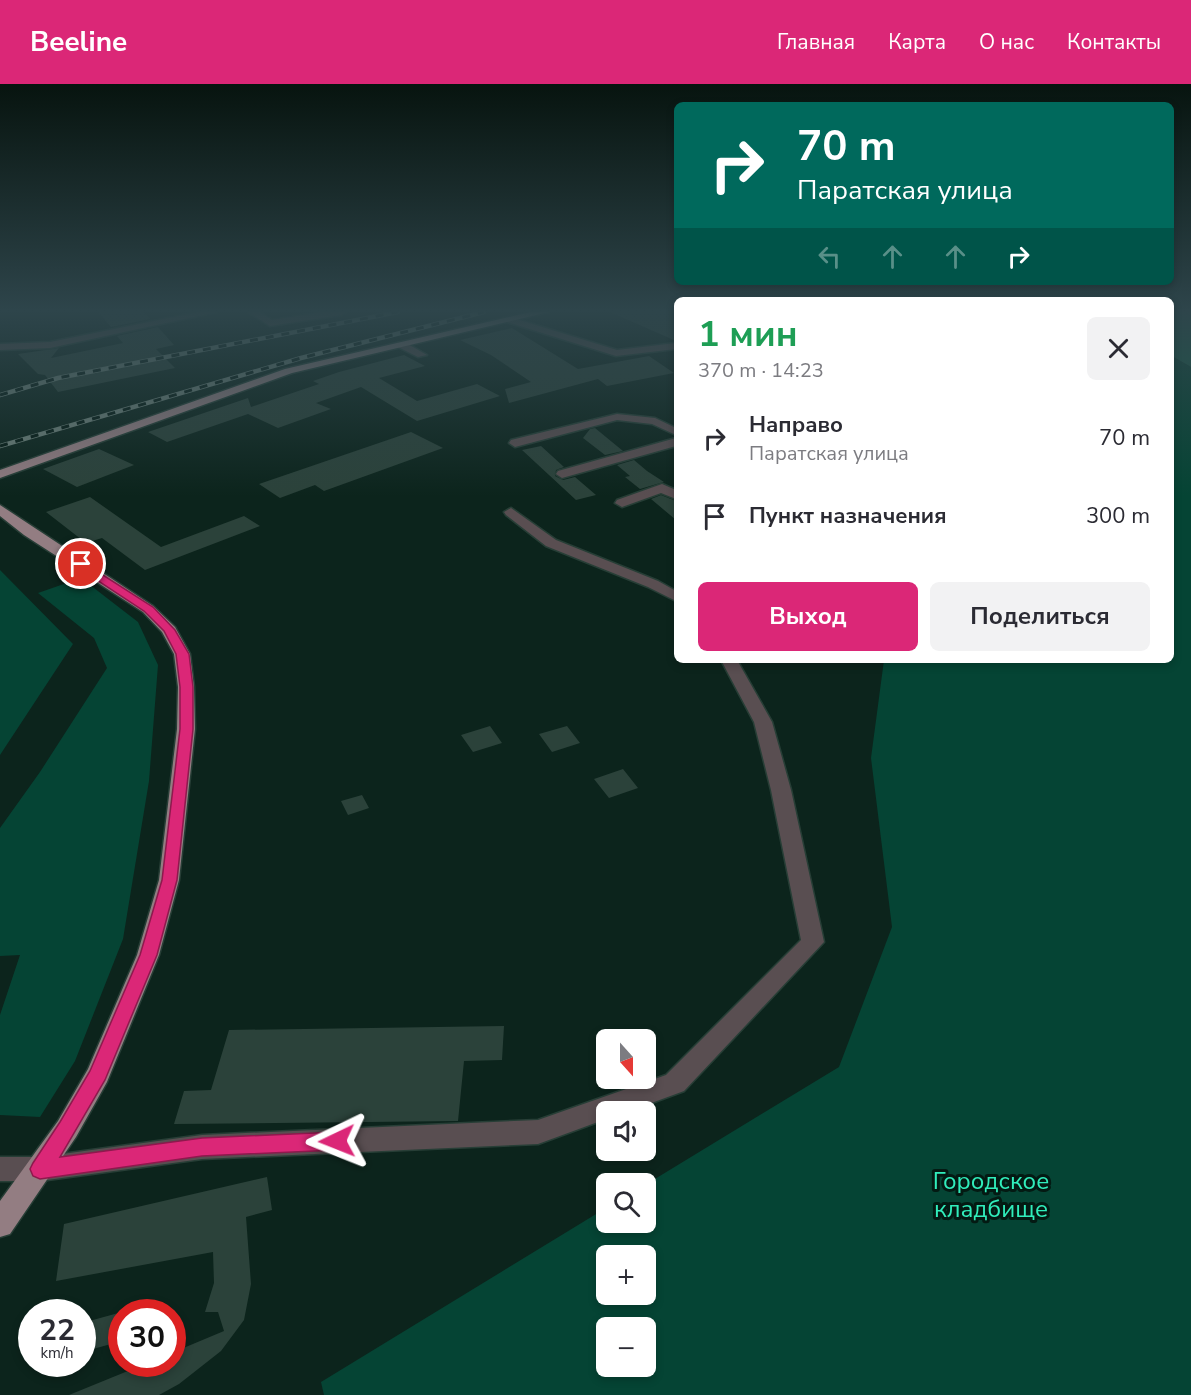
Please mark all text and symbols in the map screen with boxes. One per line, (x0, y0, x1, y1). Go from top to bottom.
text: Beeline (30, 23, 127, 61)
text: Главная (777, 28, 855, 56)
text: Карта (888, 28, 946, 56)
text: О нас (979, 28, 1034, 56)
text: Контакты (1067, 28, 1161, 56)
text: 70 m (797, 118, 896, 175)
icon: right (698, 126, 776, 204)
text: Паратская улица (797, 172, 1013, 209)
icon: left (813, 240, 846, 273)
icon: ahead (876, 240, 909, 273)
icon: ahead (939, 240, 972, 273)
icon: right (1002, 240, 1035, 273)
text: 1 мин (698, 310, 798, 359)
button: close (1087, 317, 1150, 380)
text: 370 m · 14:23 (698, 357, 824, 384)
text: Направо (749, 410, 843, 440)
icon: right (698, 422, 731, 455)
text: 70 m (1099, 423, 1150, 453)
text: Паратская улица (749, 440, 909, 467)
icon: arrive (698, 500, 731, 533)
text: Пункт назначения (749, 501, 947, 531)
text: 300 m (1086, 501, 1150, 531)
pin (55, 538, 106, 589)
icon: arrive (64, 547, 97, 580)
button: Выход (698, 582, 918, 651)
button: Поделиться (930, 582, 1150, 651)
north arrow (596, 1029, 656, 1089)
map controls (596, 1029, 656, 1377)
button: sound (596, 1101, 656, 1161)
position arrow (305, 1109, 369, 1173)
park label: Городское кладбище (933, 1165, 1049, 1225)
button: search (596, 1173, 656, 1233)
button: + (596, 1245, 656, 1305)
speed limit sign: 30 (108, 1299, 186, 1377)
text: 22 (39, 1310, 75, 1351)
button: − (596, 1317, 656, 1377)
text: km/h (40, 1343, 74, 1363)

